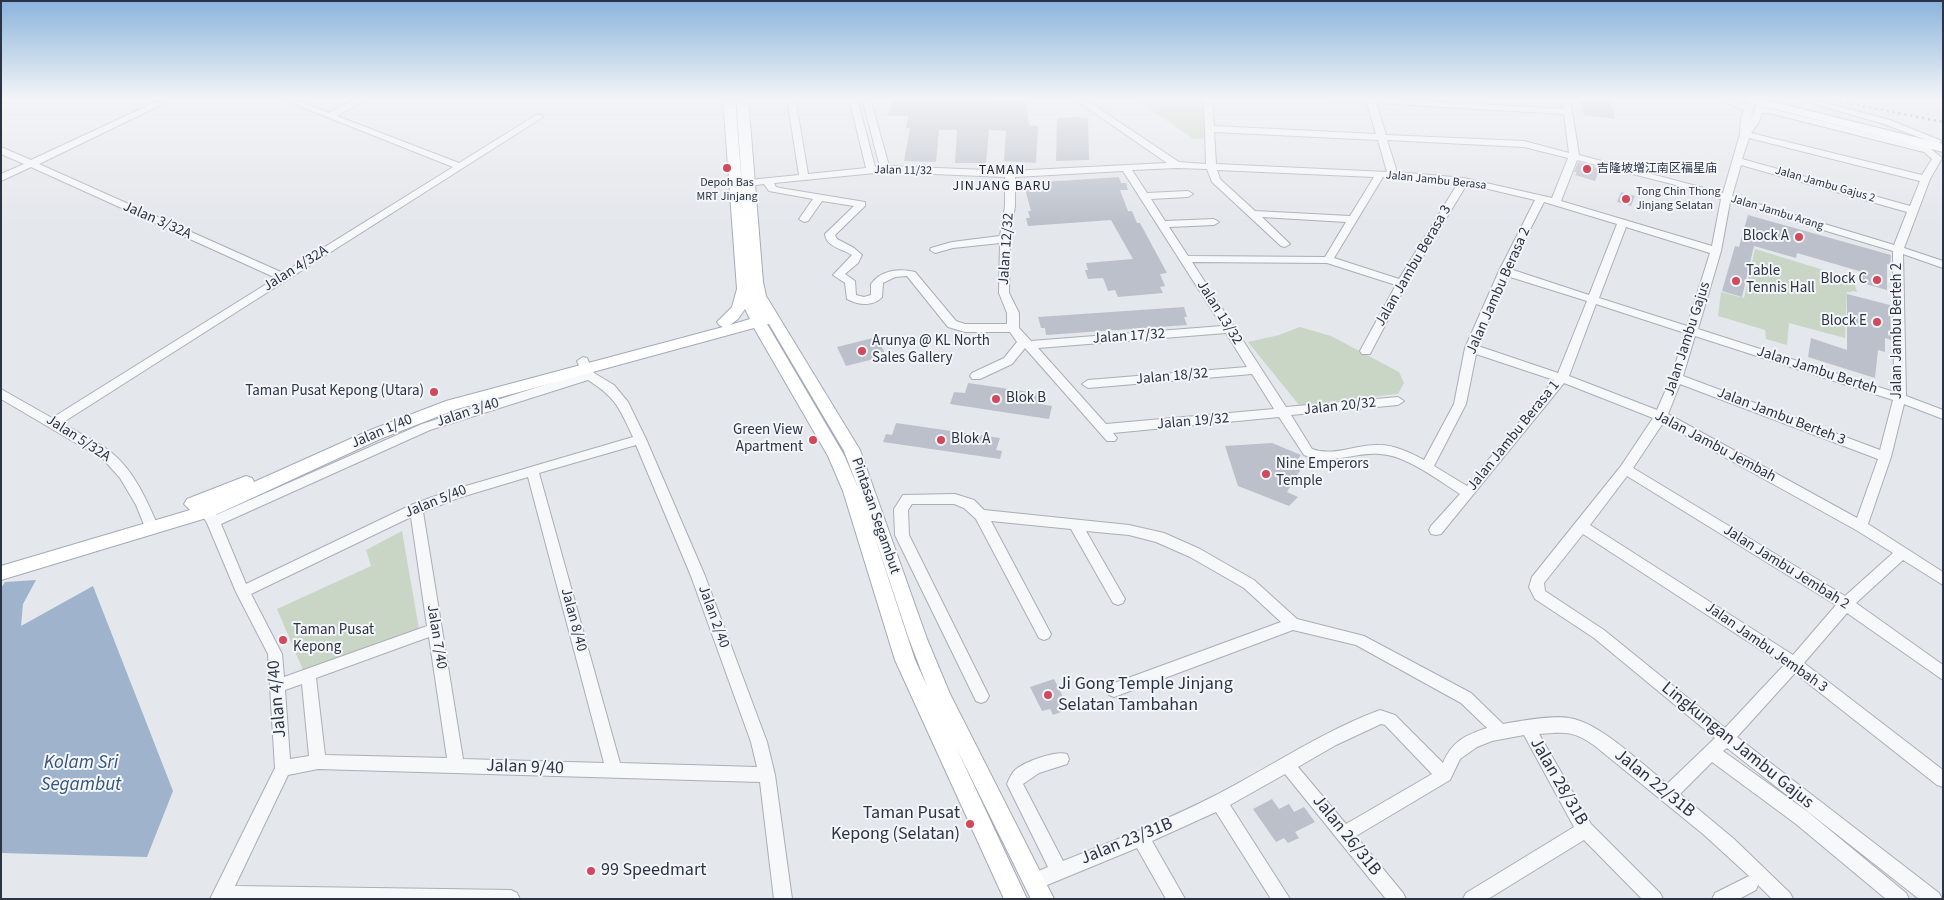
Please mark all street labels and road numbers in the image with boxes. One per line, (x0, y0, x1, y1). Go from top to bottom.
street label: Jalan 11/32 (874, 163, 932, 179)
street label: Jalan Jambu Gajus 2 (1773, 164, 1877, 206)
street label: Jalan Jambu Berasa (1385, 169, 1487, 193)
street label: Jalan Jambu Arang (1729, 192, 1825, 234)
street label: Jalan 3/32A (120, 198, 194, 244)
street label: Jalan Jambu Berasa 3 (1372, 202, 1456, 330)
street label: Jalan 12/32 (995, 212, 1019, 286)
street label: Jalan Jambu Berasa 2 (1463, 225, 1535, 357)
street label: Jalan 4/32A (260, 242, 332, 296)
street label: Jalan Jambu Berteh 2 (1889, 263, 1907, 399)
street label: Jalan 13/32 (1192, 278, 1246, 348)
street label: Jalan Jambu Gajus (1661, 280, 1715, 398)
street label: Jalan 17/32 (1092, 325, 1166, 349)
street label: Jalan Jambu Berteh (1754, 343, 1880, 399)
street label: Jalan 18/32 (1135, 365, 1209, 389)
street label: Jalan Jambu Berasa 1 (1464, 377, 1564, 495)
street label: Jalan Jambu Berteh 3 (1714, 384, 1848, 450)
street label: Jalan 3/40 (434, 394, 502, 432)
street label: Jalan 20/32 (1303, 394, 1377, 420)
street label: Jalan Jambu Jembah (1651, 407, 1779, 487)
street label: Jalan 19/32 (1156, 410, 1230, 434)
street label: Jalan 1/40 (349, 411, 415, 453)
street label: Jalan 5/32A (42, 412, 114, 466)
street label: Pintasan Segambut (847, 455, 903, 577)
street label: Jalan 5/40 (403, 481, 469, 523)
street label: Jalan Jambu Jembah 2 (1720, 522, 1852, 614)
street label: Jalan 2/40 (693, 583, 733, 651)
street label: Jalan 8/40 (556, 586, 590, 654)
street label: Jalan Jambu Jembah 3 (1701, 599, 1831, 697)
street label: Jalan 7/40 (422, 604, 450, 670)
street label: Jalan 4/40 (264, 659, 292, 739)
street label: Lingkungan Jambu Gajus (1657, 678, 1817, 814)
street label: Jalan 28/31B (1524, 734, 1592, 830)
street label: Jalan 22/31B (1609, 745, 1699, 823)
street label: Jalan 9/40 (486, 756, 564, 780)
street label: Jalan 26/31B (1307, 791, 1385, 881)
street label: Jalan 23/31B (1078, 814, 1176, 870)

